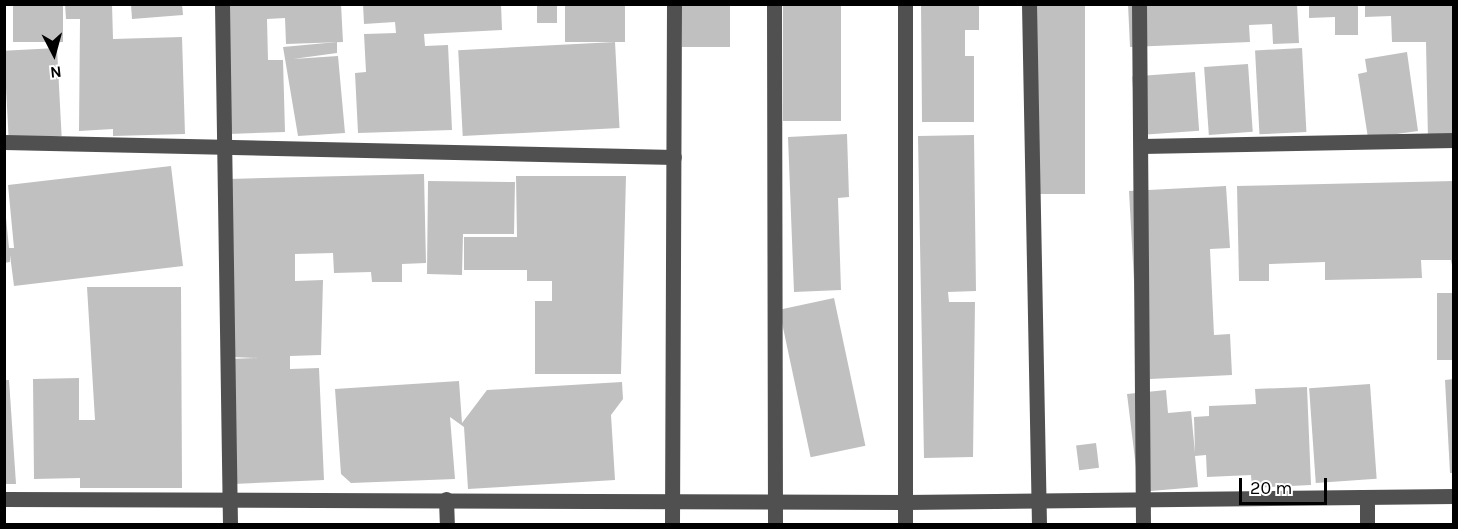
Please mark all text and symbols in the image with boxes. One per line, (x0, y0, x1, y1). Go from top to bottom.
north arrow (24, 24, 84, 84)
text: N (49, 62, 63, 82)
scale bar (1242, 466, 1330, 504)
text: 20 m (1250, 477, 1292, 499)

